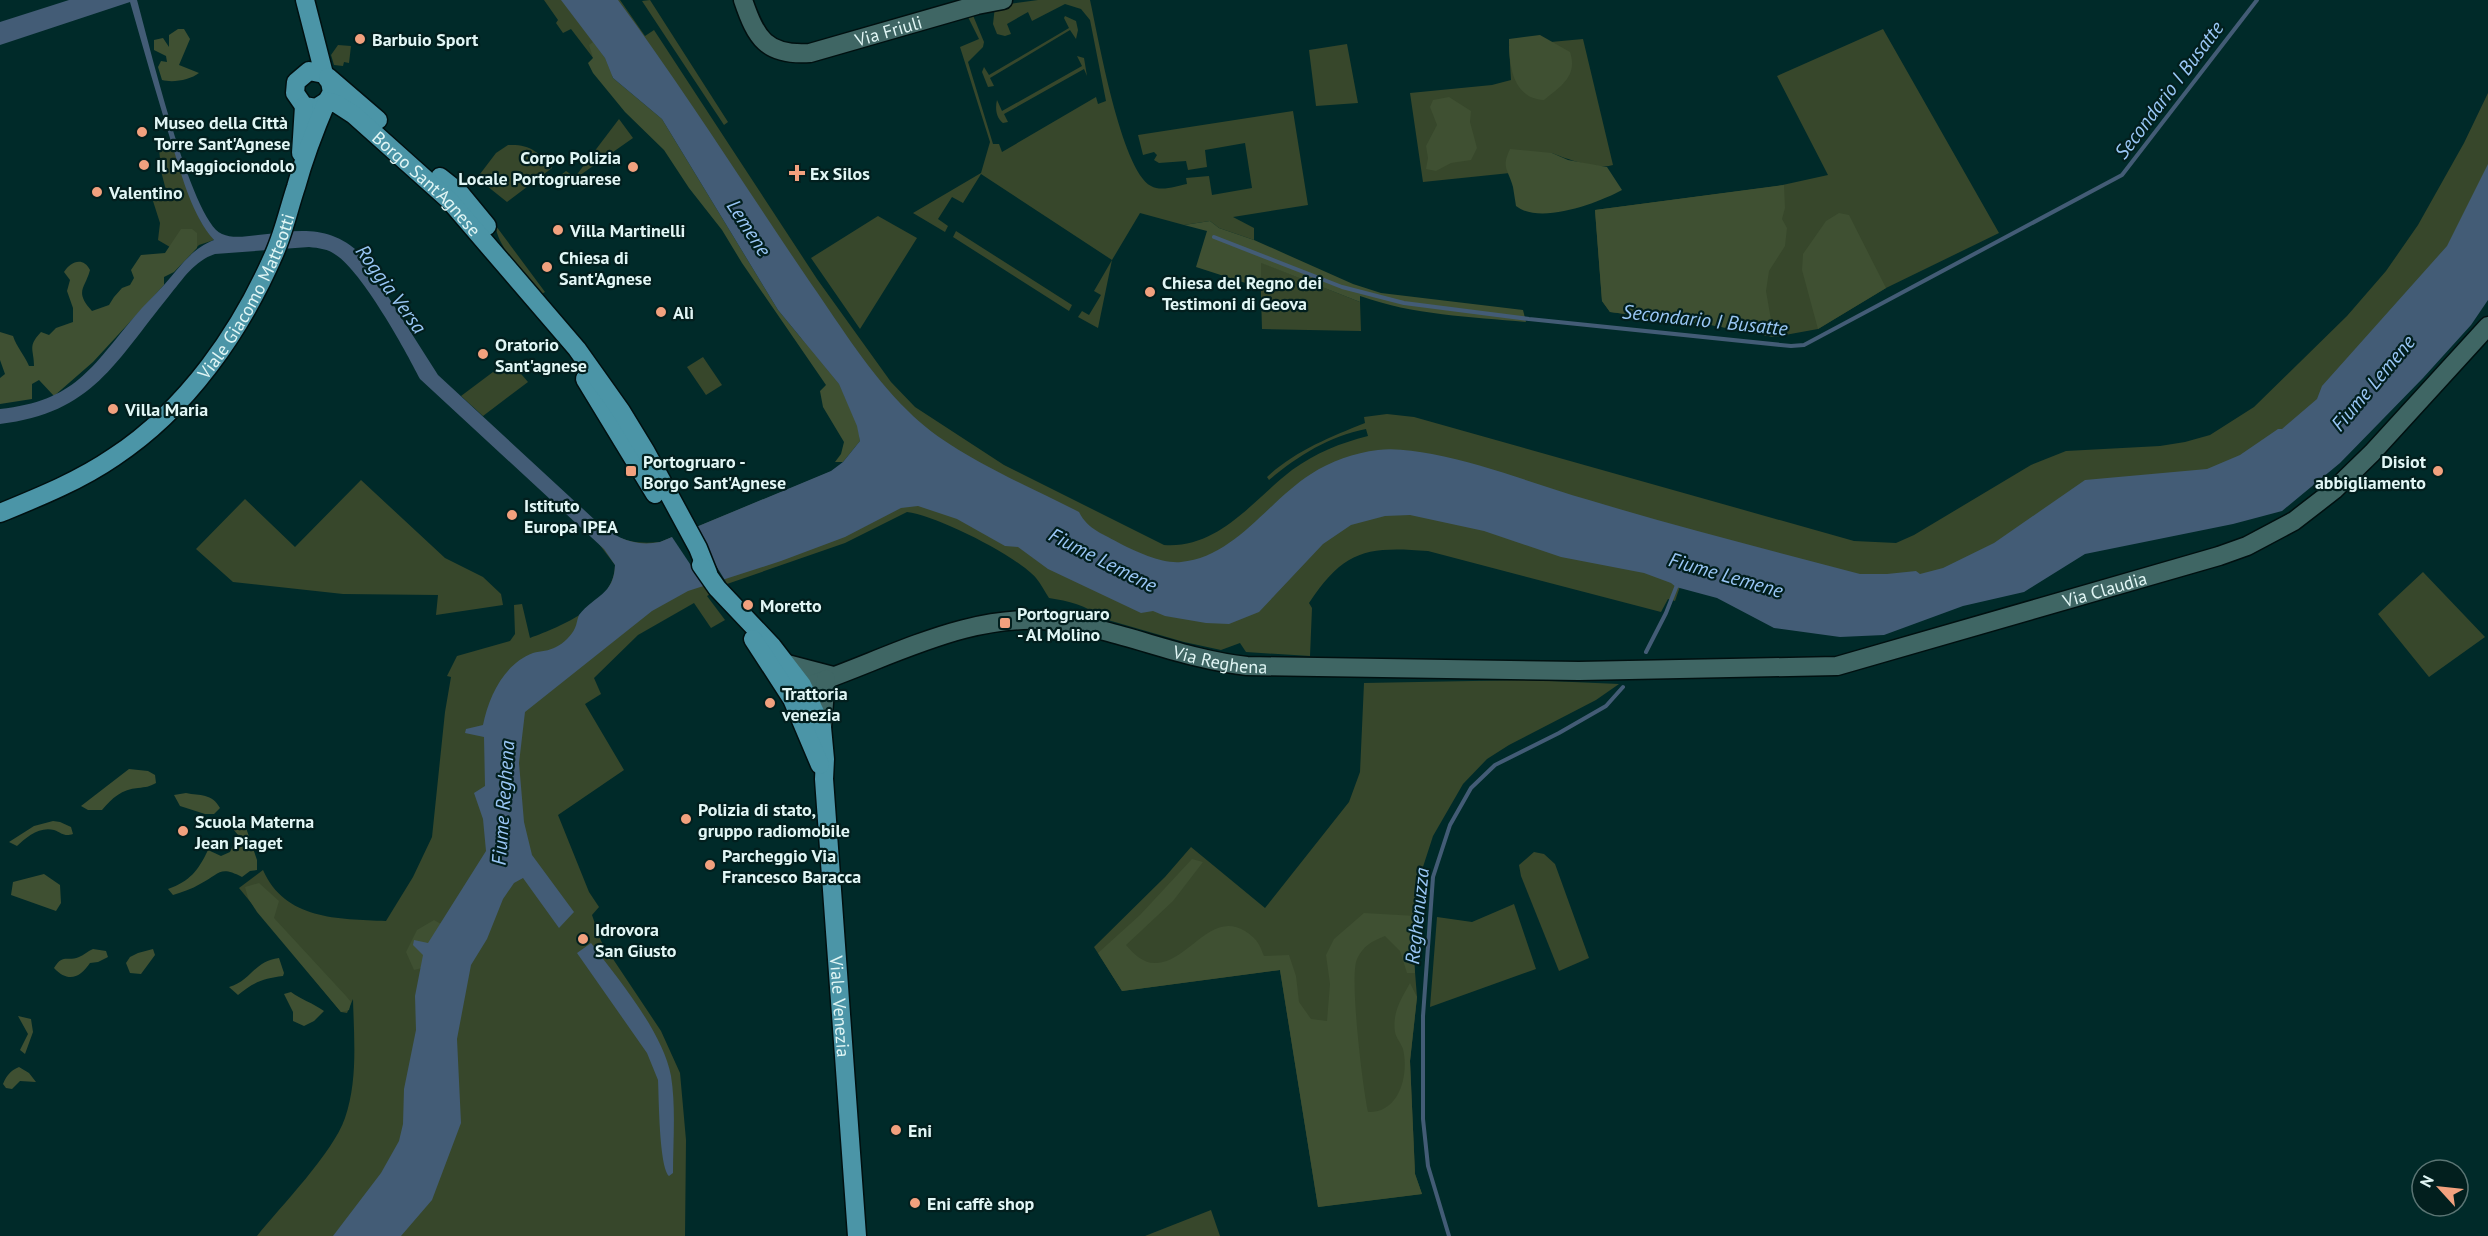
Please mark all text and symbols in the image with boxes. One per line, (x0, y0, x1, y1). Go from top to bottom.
street label: Via Friuli (851, 10, 925, 51)
water label: Secondario I Busatte (2109, 15, 2230, 164)
place label: Barbuio Sport (372, 28, 479, 51)
marker: Barbuio Sport (353, 32, 367, 46)
place label: Museo della Città Torre Sant'Agnese (154, 111, 290, 155)
marker: Museo della Città Torre Sant'Agnese (135, 125, 149, 139)
street label: Borgo Sant'Agnese (368, 126, 486, 241)
place label: Corpo Polizia Locale Portogruarese (458, 146, 621, 190)
place label: Il Maggiociondolo (156, 154, 295, 177)
marker: Il Maggiociondolo (137, 158, 151, 172)
marker: Corpo Polizia Locale Portogruarese (626, 160, 640, 174)
place label: Ex Silos (810, 162, 870, 185)
marker: Ex Silos (788, 164, 806, 182)
place label: Valentino (108, 181, 183, 204)
marker: Valentino (90, 185, 104, 199)
water label: Lemene (721, 195, 777, 262)
street label: Viale Giacomo Matteotti (191, 211, 299, 384)
place label: Villa Martinelli (569, 219, 685, 242)
marker: Villa Martinelli (551, 223, 565, 237)
water label: Roggia Versa (350, 239, 432, 339)
place label: Chiesa di Sant'Agnese (559, 246, 652, 290)
marker: Chiesa di Sant'Agnese (540, 260, 554, 274)
place label: Chiesa del Regno dei Testimoni di Geova (1162, 271, 1322, 315)
marker: Chiesa del Regno dei Testimoni di Geova (1143, 285, 1157, 299)
water label: Secondario I Busatte (1621, 298, 1790, 342)
place label: Alì (673, 301, 694, 324)
marker: Alì (654, 305, 668, 319)
water label: Fiume Lemene (2325, 329, 2421, 436)
place label: Oratorio Sant'agnese (495, 333, 587, 377)
marker: Oratorio Sant'agnese (476, 347, 490, 361)
place label: Villa Maria (124, 398, 208, 421)
marker: Villa Maria (106, 402, 120, 416)
place label: Portogruaro - Borgo Sant'Agnese (643, 450, 786, 494)
place label: Disiot abbigliamento (2315, 450, 2427, 494)
marker: Portogruaro - Borgo Sant'Agnese (624, 464, 638, 478)
marker: Disiot abbigliamento (2431, 464, 2445, 478)
place label: Istituto Europa IPEA (524, 494, 618, 538)
marker: Istituto Europa IPEA (505, 508, 519, 522)
water label: Fiume Lemene (1045, 522, 1162, 599)
water label: Fiume Lemene (1666, 546, 1787, 604)
street label: Via Claudia (2059, 566, 2149, 612)
place label: Moretto (760, 594, 822, 617)
marker: Moretto (741, 598, 755, 612)
place label: Portogruaro - Al Molino (1017, 602, 1110, 646)
marker: Portogruaro - Al Molino (998, 616, 1012, 630)
street label: Via Reghena (1170, 639, 1267, 678)
place label: Trattoria venezia (781, 682, 848, 726)
marker: Trattoria venezia (763, 696, 777, 710)
water label: Fiume Reghena (486, 739, 520, 866)
place label: Polizia di stato, gruppo radiomobile (698, 798, 850, 842)
place label: Scuola Materna Jean Piaget (194, 810, 314, 854)
marker: Polizia di stato, gruppo radiomobile (679, 812, 693, 826)
marker: Scuola Materna Jean Piaget (176, 824, 190, 838)
place label: Parcheggio Via Francesco Baracca (722, 844, 861, 888)
marker: Parcheggio Via Francesco Baracca (703, 858, 717, 872)
water label: Reghenuzza (1399, 866, 1435, 966)
place label: Idrovora San Giusto (595, 918, 677, 962)
marker: Idrovora San Giusto (576, 932, 590, 946)
street label: Viale Venezia (825, 954, 856, 1058)
place label: Eni (908, 1119, 932, 1142)
marker: Eni (889, 1123, 903, 1137)
north arrow (2410, 1158, 2470, 1218)
text: N (2415, 1172, 2438, 1190)
place label: Eni caffè shop (927, 1192, 1035, 1215)
marker: Eni caffè shop (908, 1196, 922, 1210)

